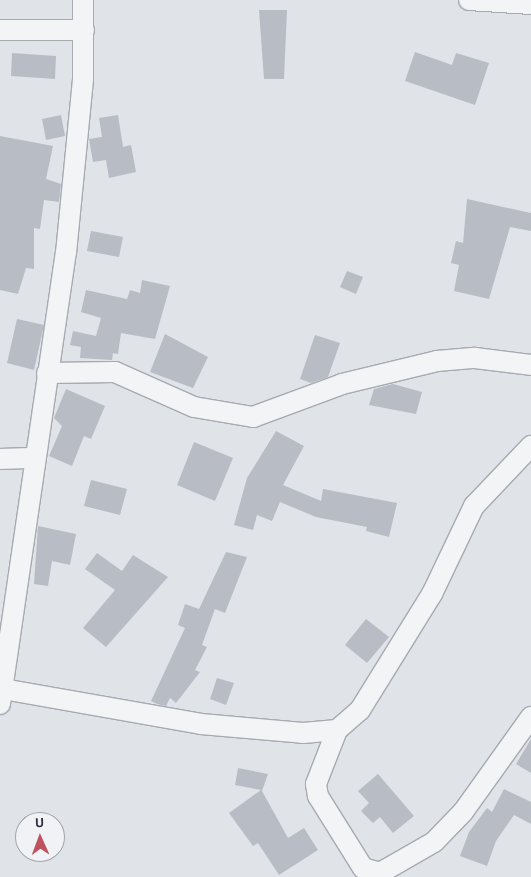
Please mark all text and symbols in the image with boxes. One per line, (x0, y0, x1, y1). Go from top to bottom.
north arrow (15, 812, 65, 862)
text: U (35, 816, 44, 830)

